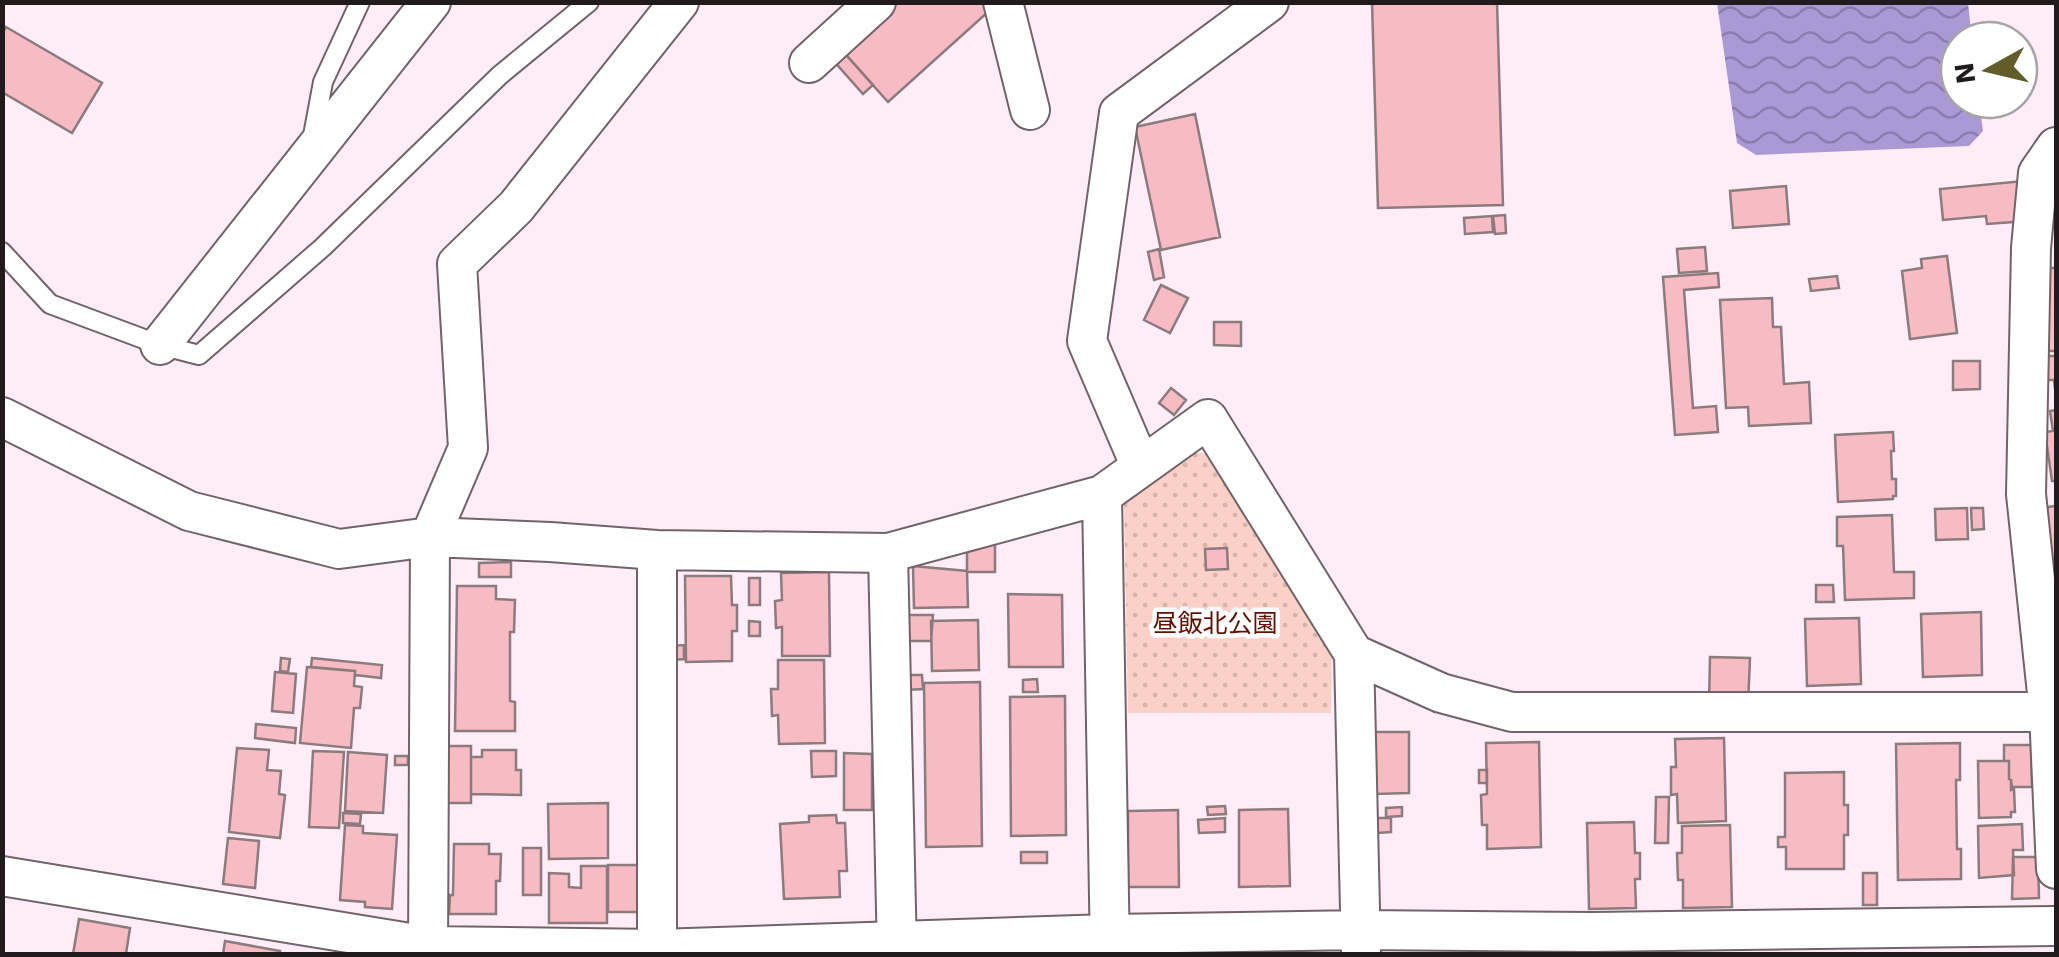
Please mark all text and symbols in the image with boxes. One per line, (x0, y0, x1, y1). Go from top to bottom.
north arrow (1939, 20, 2039, 120)
text: N (1947, 61, 1983, 86)
park label: 昼飯北公園 (1152, 609, 1278, 638)

